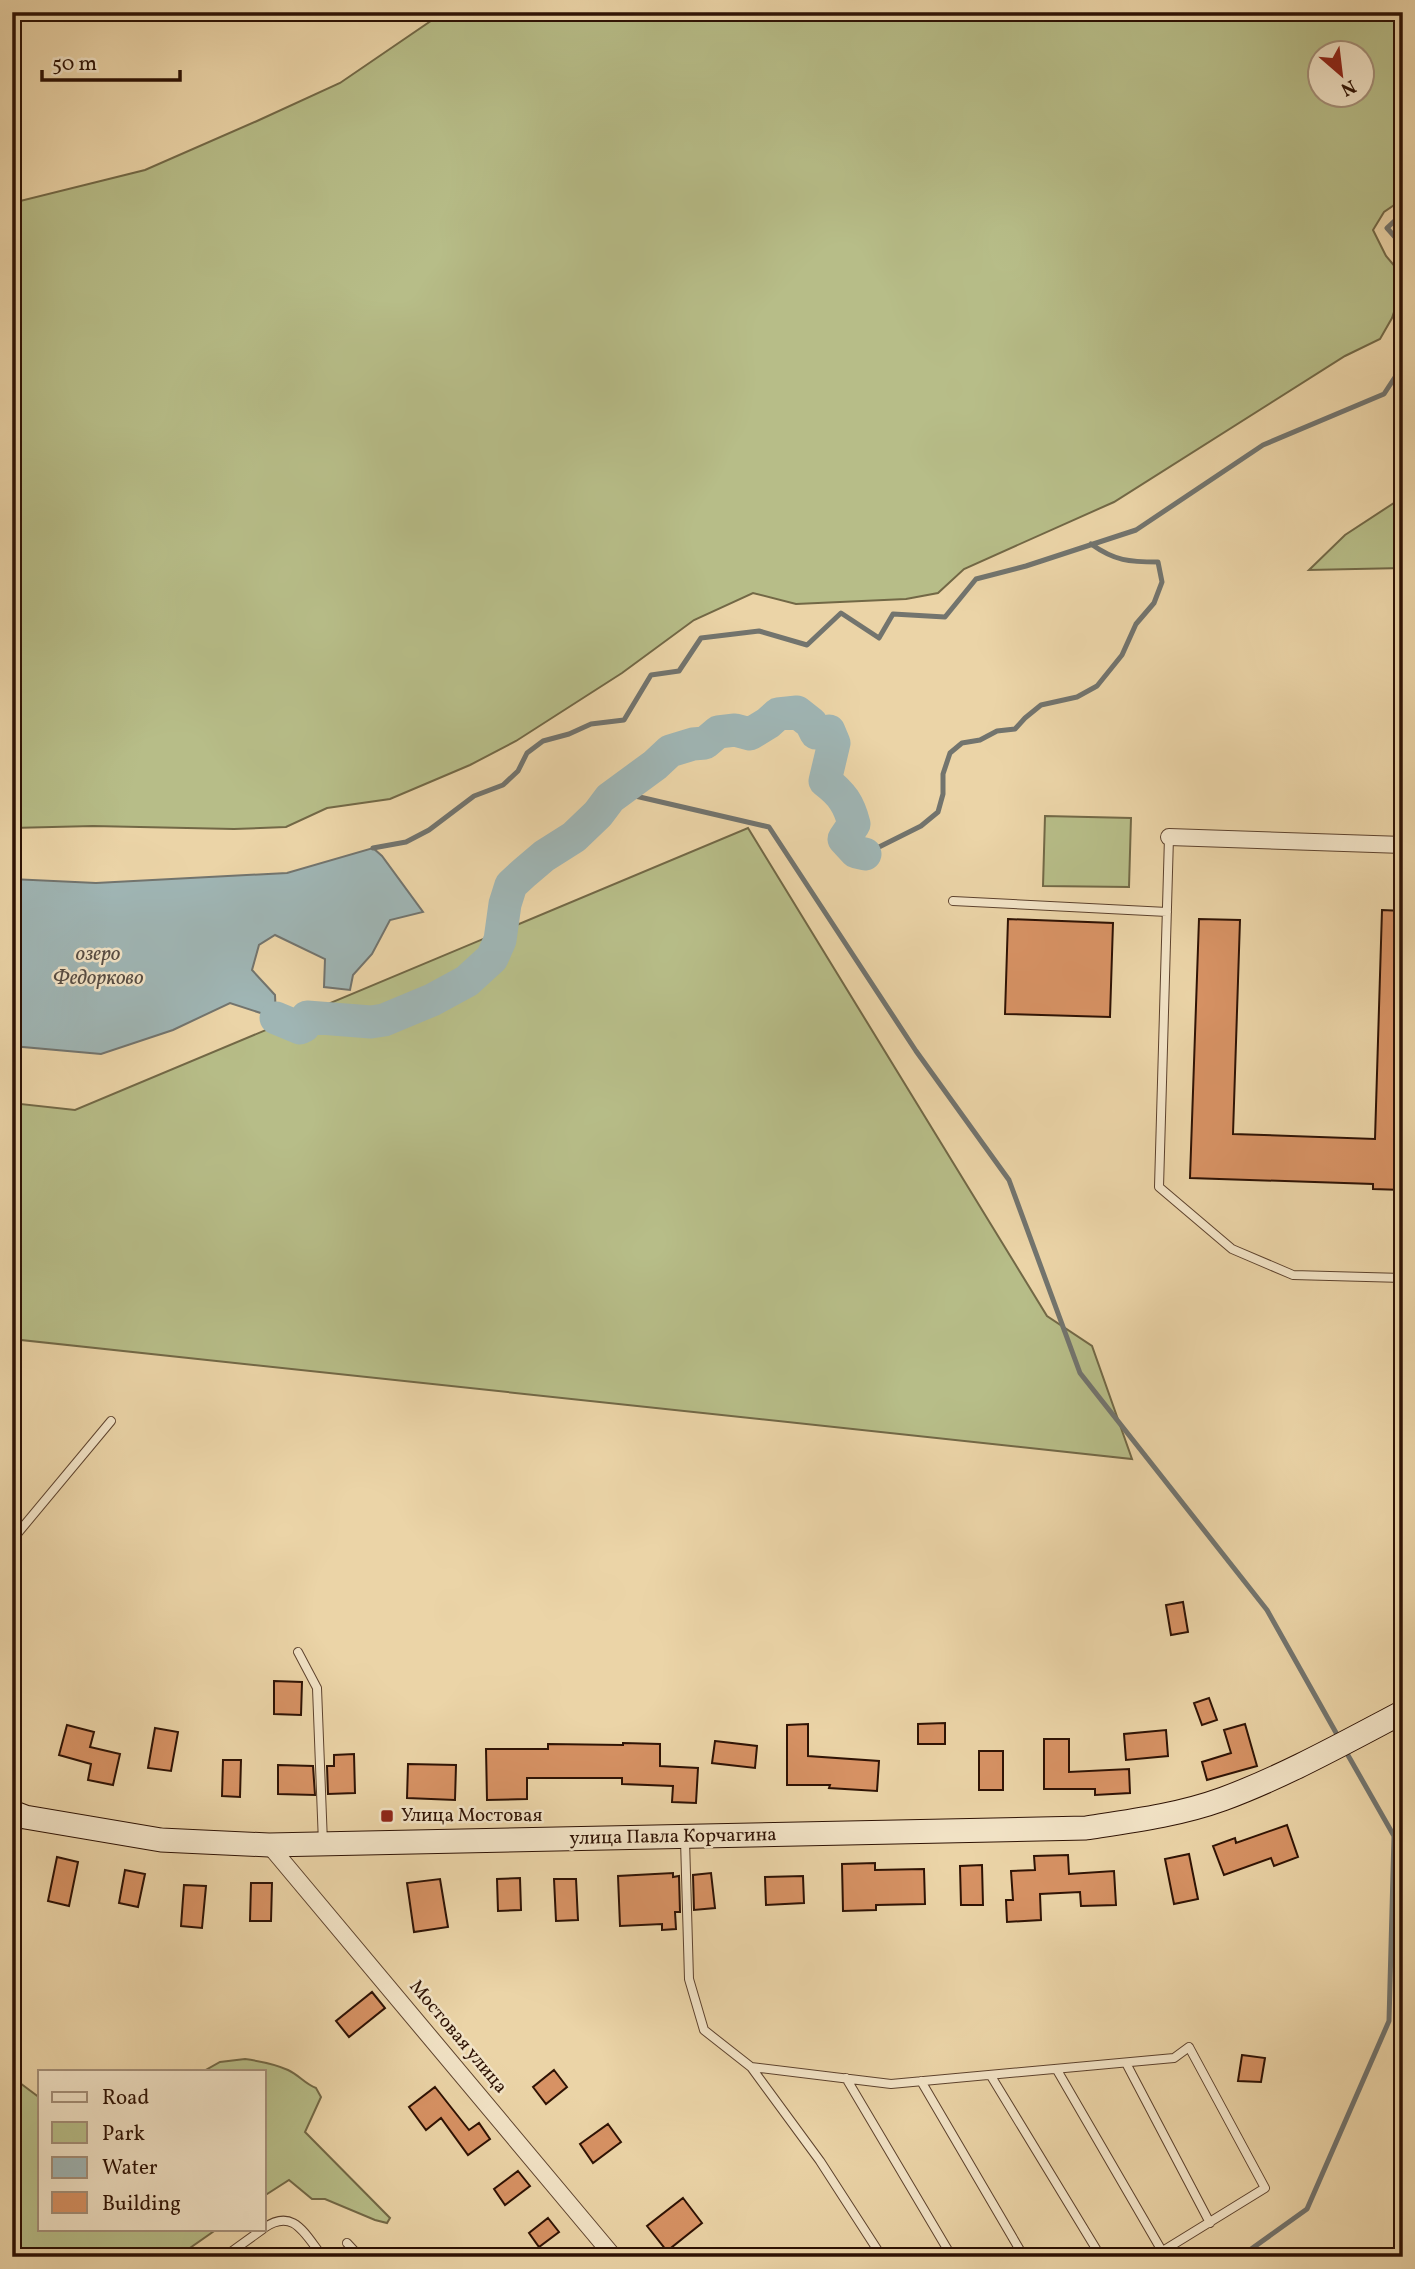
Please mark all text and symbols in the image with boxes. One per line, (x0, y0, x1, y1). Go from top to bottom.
scale bar (42, 38, 180, 82)
north arrow (1306, 38, 1376, 108)
text: 50 m (52, 50, 97, 79)
text: N (1336, 73, 1360, 102)
water label: озеро Федорково (53, 940, 144, 993)
place label: Улица Мостовая (401, 1803, 542, 1829)
marker: Улица Мостовая (379, 1808, 395, 1824)
street label: улица Павла Корчагина (569, 1822, 777, 1852)
street label: Мостовая улица (403, 1975, 513, 2099)
legend (38, 2070, 266, 2230)
text: Road (102, 2084, 149, 2113)
text: Park (102, 2120, 145, 2149)
text: Water (102, 2154, 158, 2183)
text: Building (102, 2190, 181, 2219)

